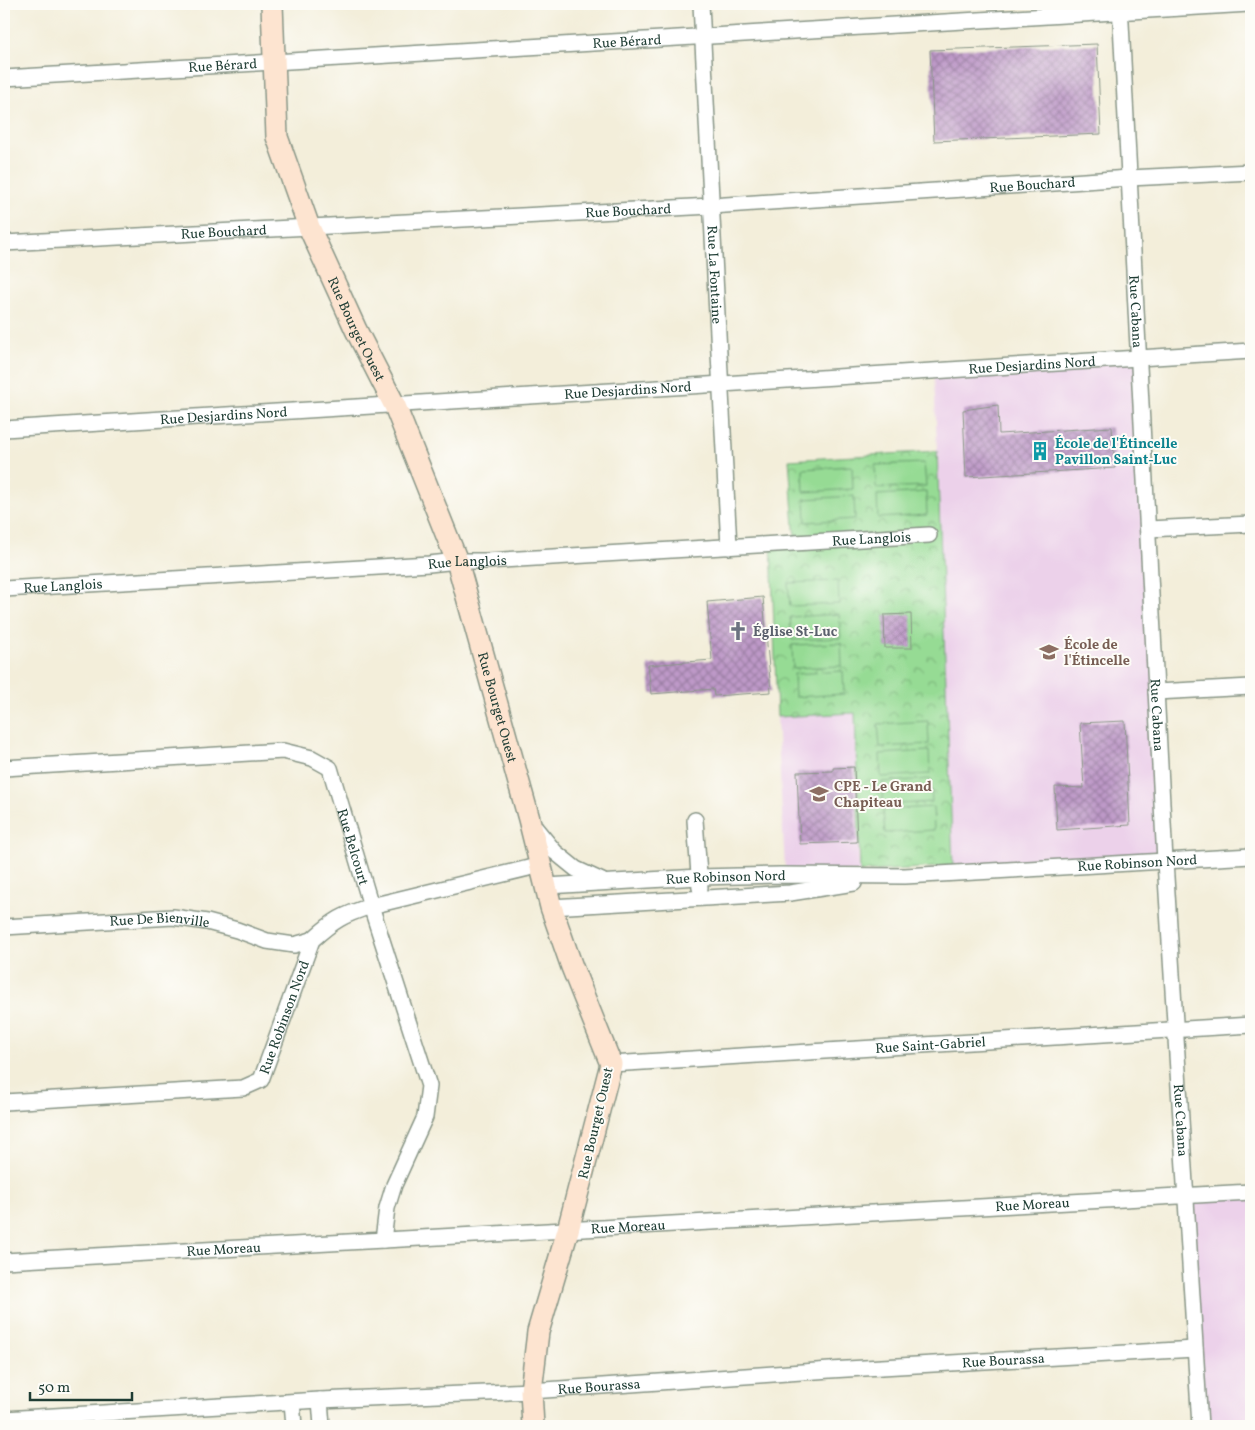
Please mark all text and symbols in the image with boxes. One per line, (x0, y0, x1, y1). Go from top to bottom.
street label: Rue Bérard (592, 31, 662, 54)
street label: Rue Bérard (188, 55, 258, 78)
street label: Rue Bouchard (989, 174, 1076, 198)
street label: Rue Bouchard (585, 200, 672, 224)
street label: Rue Bouchard (180, 221, 267, 245)
street label: Rue La Fontaine (701, 225, 726, 325)
street label: Rue Bourget Ouest (322, 274, 389, 385)
street label: Rue Cabana (1123, 275, 1146, 349)
street label: Rue Desjardins Nord (968, 353, 1096, 380)
street label: Rue Desjardins Nord (564, 378, 692, 405)
street label: Rue Desjardins Nord (159, 403, 288, 430)
place label: École de l'Étincelle Pavillon Saint-Luc (1055, 435, 1177, 470)
building icon: École de l'Étincelle Pavillon Saint-Luc (1029, 440, 1051, 462)
street label: Rue Langlois (831, 528, 912, 552)
street label: Rue Langlois (427, 552, 507, 575)
street label: Rue Langlois (23, 575, 103, 599)
church icon: Église St-Luc (727, 620, 749, 642)
place label: Église St-Luc (753, 623, 838, 642)
place label: École de l'Étincelle (1064, 636, 1130, 671)
school or university icon: École de l'Étincelle (1038, 641, 1060, 663)
street label: Rue Bourget Ouest (472, 650, 521, 765)
street label: Rue Cabana (1144, 678, 1167, 752)
place label: CPE - Le Grand Chapiteau (834, 778, 932, 813)
school or university icon: CPE - Le Grand Chapiteau (808, 783, 830, 805)
street label: Rue Belcourt (332, 807, 372, 888)
street label: Rue Robinson Nord (1077, 851, 1198, 877)
street label: Rue Robinson Nord (665, 867, 786, 890)
street label: Rue De Bienville (109, 909, 211, 933)
street label: Rue Robinson Nord (256, 958, 315, 1077)
street label: Rue Saint-Gabriel (875, 1033, 986, 1059)
street label: Rue Bourget Ouest (574, 1066, 619, 1181)
street label: Rue Cabana (1168, 1083, 1191, 1157)
street label: Rue Moreau (995, 1194, 1070, 1217)
street label: Rue Moreau (590, 1216, 666, 1240)
street label: Rue Moreau (186, 1239, 262, 1262)
street label: Rue Bourassa (961, 1350, 1045, 1373)
scale bar (30, 1370, 132, 1402)
street label: Rue Bourassa (557, 1375, 641, 1400)
text: 50 m (38, 1378, 70, 1399)

